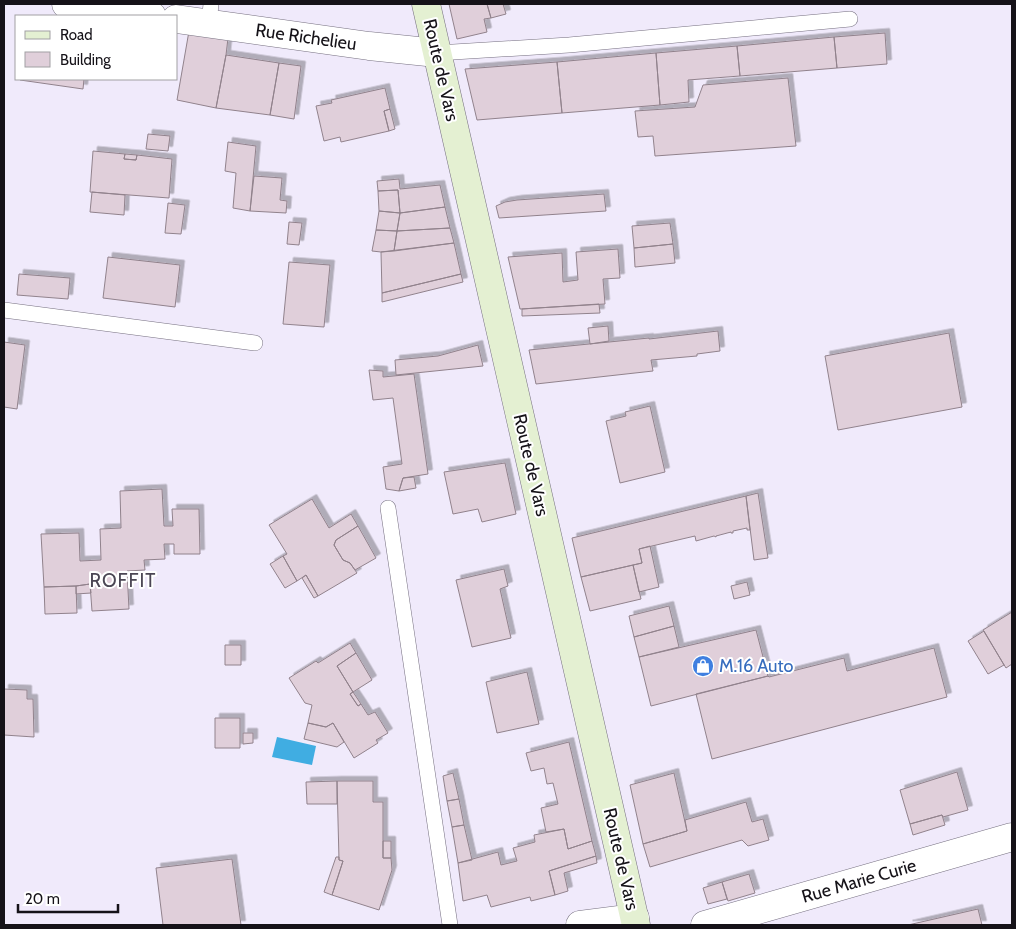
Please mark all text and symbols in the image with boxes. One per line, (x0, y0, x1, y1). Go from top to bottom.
legend (15, 15, 178, 80)
street label: Route de Vars (419, 17, 463, 123)
street label: Rue Richelieu (254, 19, 358, 55)
text: Road (60, 26, 93, 44)
text: Building (60, 51, 111, 69)
street label: Route de Vars (509, 412, 553, 518)
district label: ROFFIT (90, 569, 156, 592)
shop icon: M.16 Auto (691, 654, 715, 678)
place label: M.16 Auto (719, 655, 794, 677)
street label: Route de Vars (599, 806, 643, 912)
street label: Rue Marie Curie (799, 854, 919, 908)
scale bar (18, 882, 118, 914)
text: 20 m (25, 890, 60, 908)

